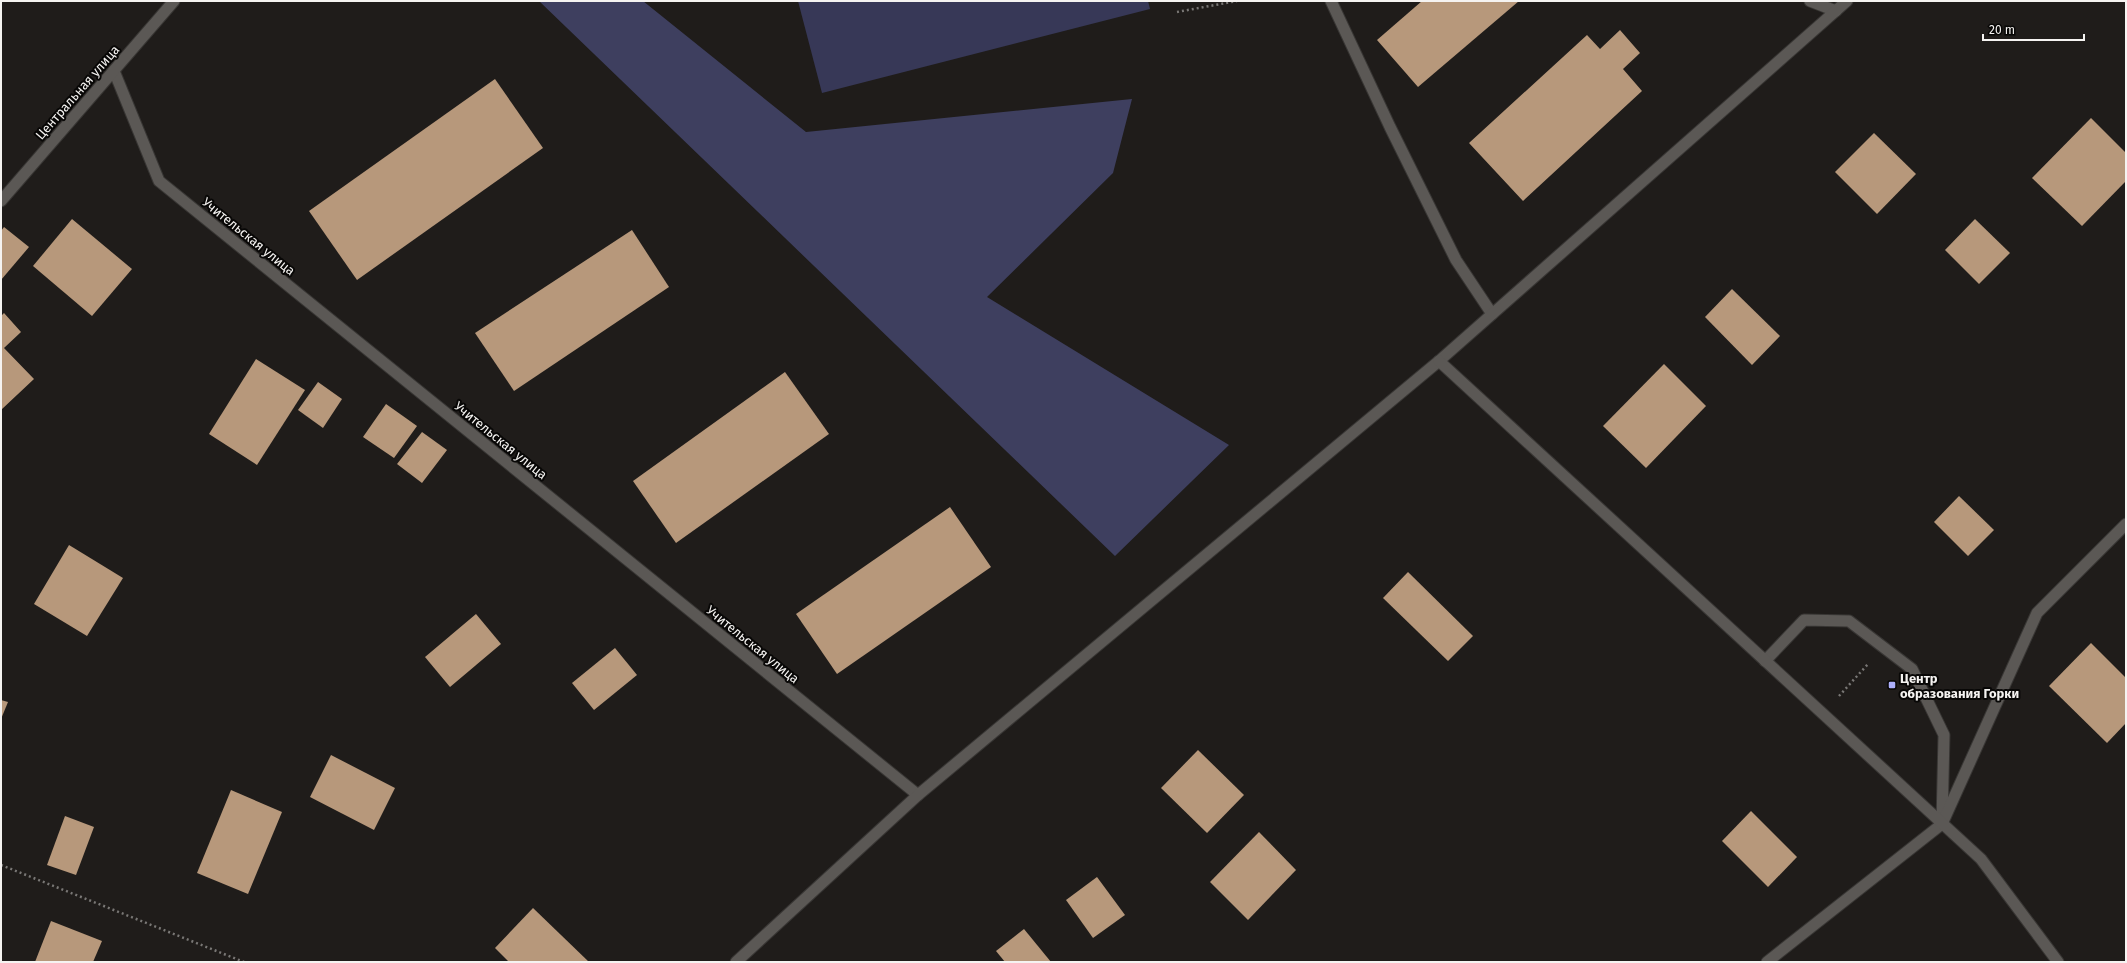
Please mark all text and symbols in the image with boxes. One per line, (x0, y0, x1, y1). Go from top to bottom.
scale bar (1983, 16, 2084, 42)
text: 20 m (1989, 23, 2015, 37)
street label: Центральная улица (32, 42, 122, 142)
street label: Учительская улица (199, 194, 298, 278)
street label: Учительская улица (451, 398, 550, 482)
street label: Учительская улица (703, 602, 802, 686)
place label: Центр образования Горки (1900, 671, 2019, 701)
marker: Центр образования Горки (1887, 680, 1897, 690)

